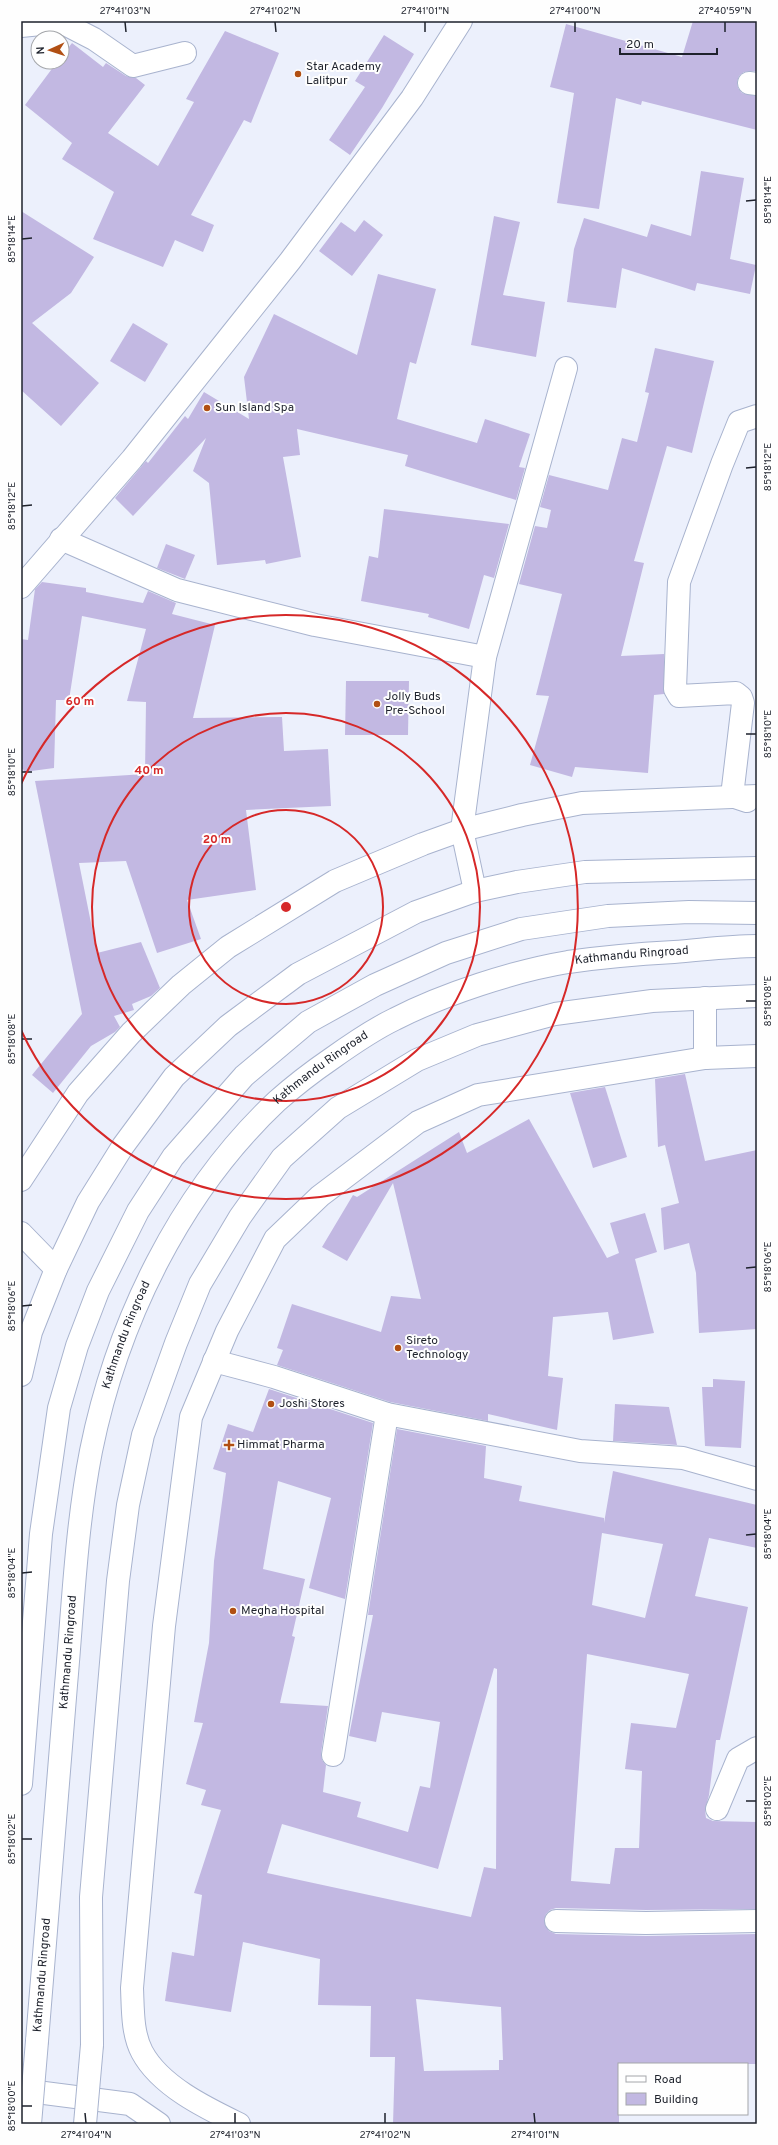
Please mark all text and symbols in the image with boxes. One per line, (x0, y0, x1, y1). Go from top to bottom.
text: 27°41'03"N (100, 5, 150, 18)
text: 27°41'02"N (249, 5, 301, 18)
text: 27°41'01"N (401, 5, 449, 18)
text: 27°41'00"N (549, 5, 601, 18)
text: 27°40'59"N (698, 5, 752, 18)
north arrow (30, 30, 70, 70)
scale bar (620, 30, 717, 56)
text: 20 m (626, 37, 654, 53)
text: N (34, 46, 48, 55)
place label: Star Academy Lalitpur (306, 59, 381, 89)
marker: Star Academy Lalitpur (293, 69, 303, 79)
text: 85°18'14"E (762, 176, 775, 224)
text: 85°18'14"E (6, 215, 19, 263)
place label: Sun Island Spa (215, 400, 294, 416)
marker: Sun Island Spa (202, 403, 212, 413)
text: 85°18'12"E (762, 443, 775, 491)
text: 85°18'12"E (6, 482, 19, 530)
place label: Jolly Buds Pre-School (385, 689, 445, 719)
text: 60 m (66, 694, 94, 710)
marker: Jolly Buds Pre-School (372, 699, 382, 709)
text: 85°18'10"E (762, 710, 775, 758)
text: 85°18'10"E (6, 748, 19, 796)
text: 40 m (134, 763, 164, 779)
text: 20 m (203, 832, 231, 848)
centre of rings (279, 900, 293, 914)
street label: Kathmandu Ringroad (574, 943, 689, 969)
text: 85°18'08"E (762, 976, 775, 1026)
text: 85°18'08"E (6, 1014, 19, 1064)
street label: Kathmandu Ringroad (270, 1028, 371, 1109)
text: 85°18'06"E (762, 1242, 775, 1292)
street label: Kathmandu Ringroad (99, 1279, 155, 1391)
text: 85°18'06"E (6, 1281, 19, 1331)
place label: Sireto Technology (406, 1333, 468, 1363)
marker: Sireto Technology (393, 1343, 403, 1353)
place label: Joshi Stores (279, 1396, 345, 1412)
marker: Joshi Stores (266, 1399, 276, 1409)
place label: Himmat Pharma (237, 1437, 324, 1453)
marker: Himmat Pharma (224, 1440, 234, 1450)
text: 85°18'04"E (762, 1508, 775, 1560)
text: 85°18'04"E (6, 1547, 19, 1599)
street label: Kathmandu Ringroad (56, 1595, 81, 1710)
place label: Megha Hospital (241, 1603, 324, 1619)
marker: Megha Hospital (228, 1606, 238, 1616)
text: 85°18'02"E (762, 1776, 775, 1826)
text: 85°18'02"E (6, 1814, 19, 1864)
street label: Kathmandu Ringroad (30, 1917, 55, 2033)
legend (618, 2063, 748, 2115)
text: Road (654, 2072, 682, 2088)
text: 85°18'00"E (6, 2080, 19, 2132)
text: Building (654, 2092, 698, 2108)
text: 27°41'04"N (60, 2129, 112, 2142)
text: 27°41'03"N (210, 2129, 260, 2142)
text: 27°41'02"N (359, 2129, 411, 2142)
text: 27°41'01"N (511, 2129, 559, 2142)

